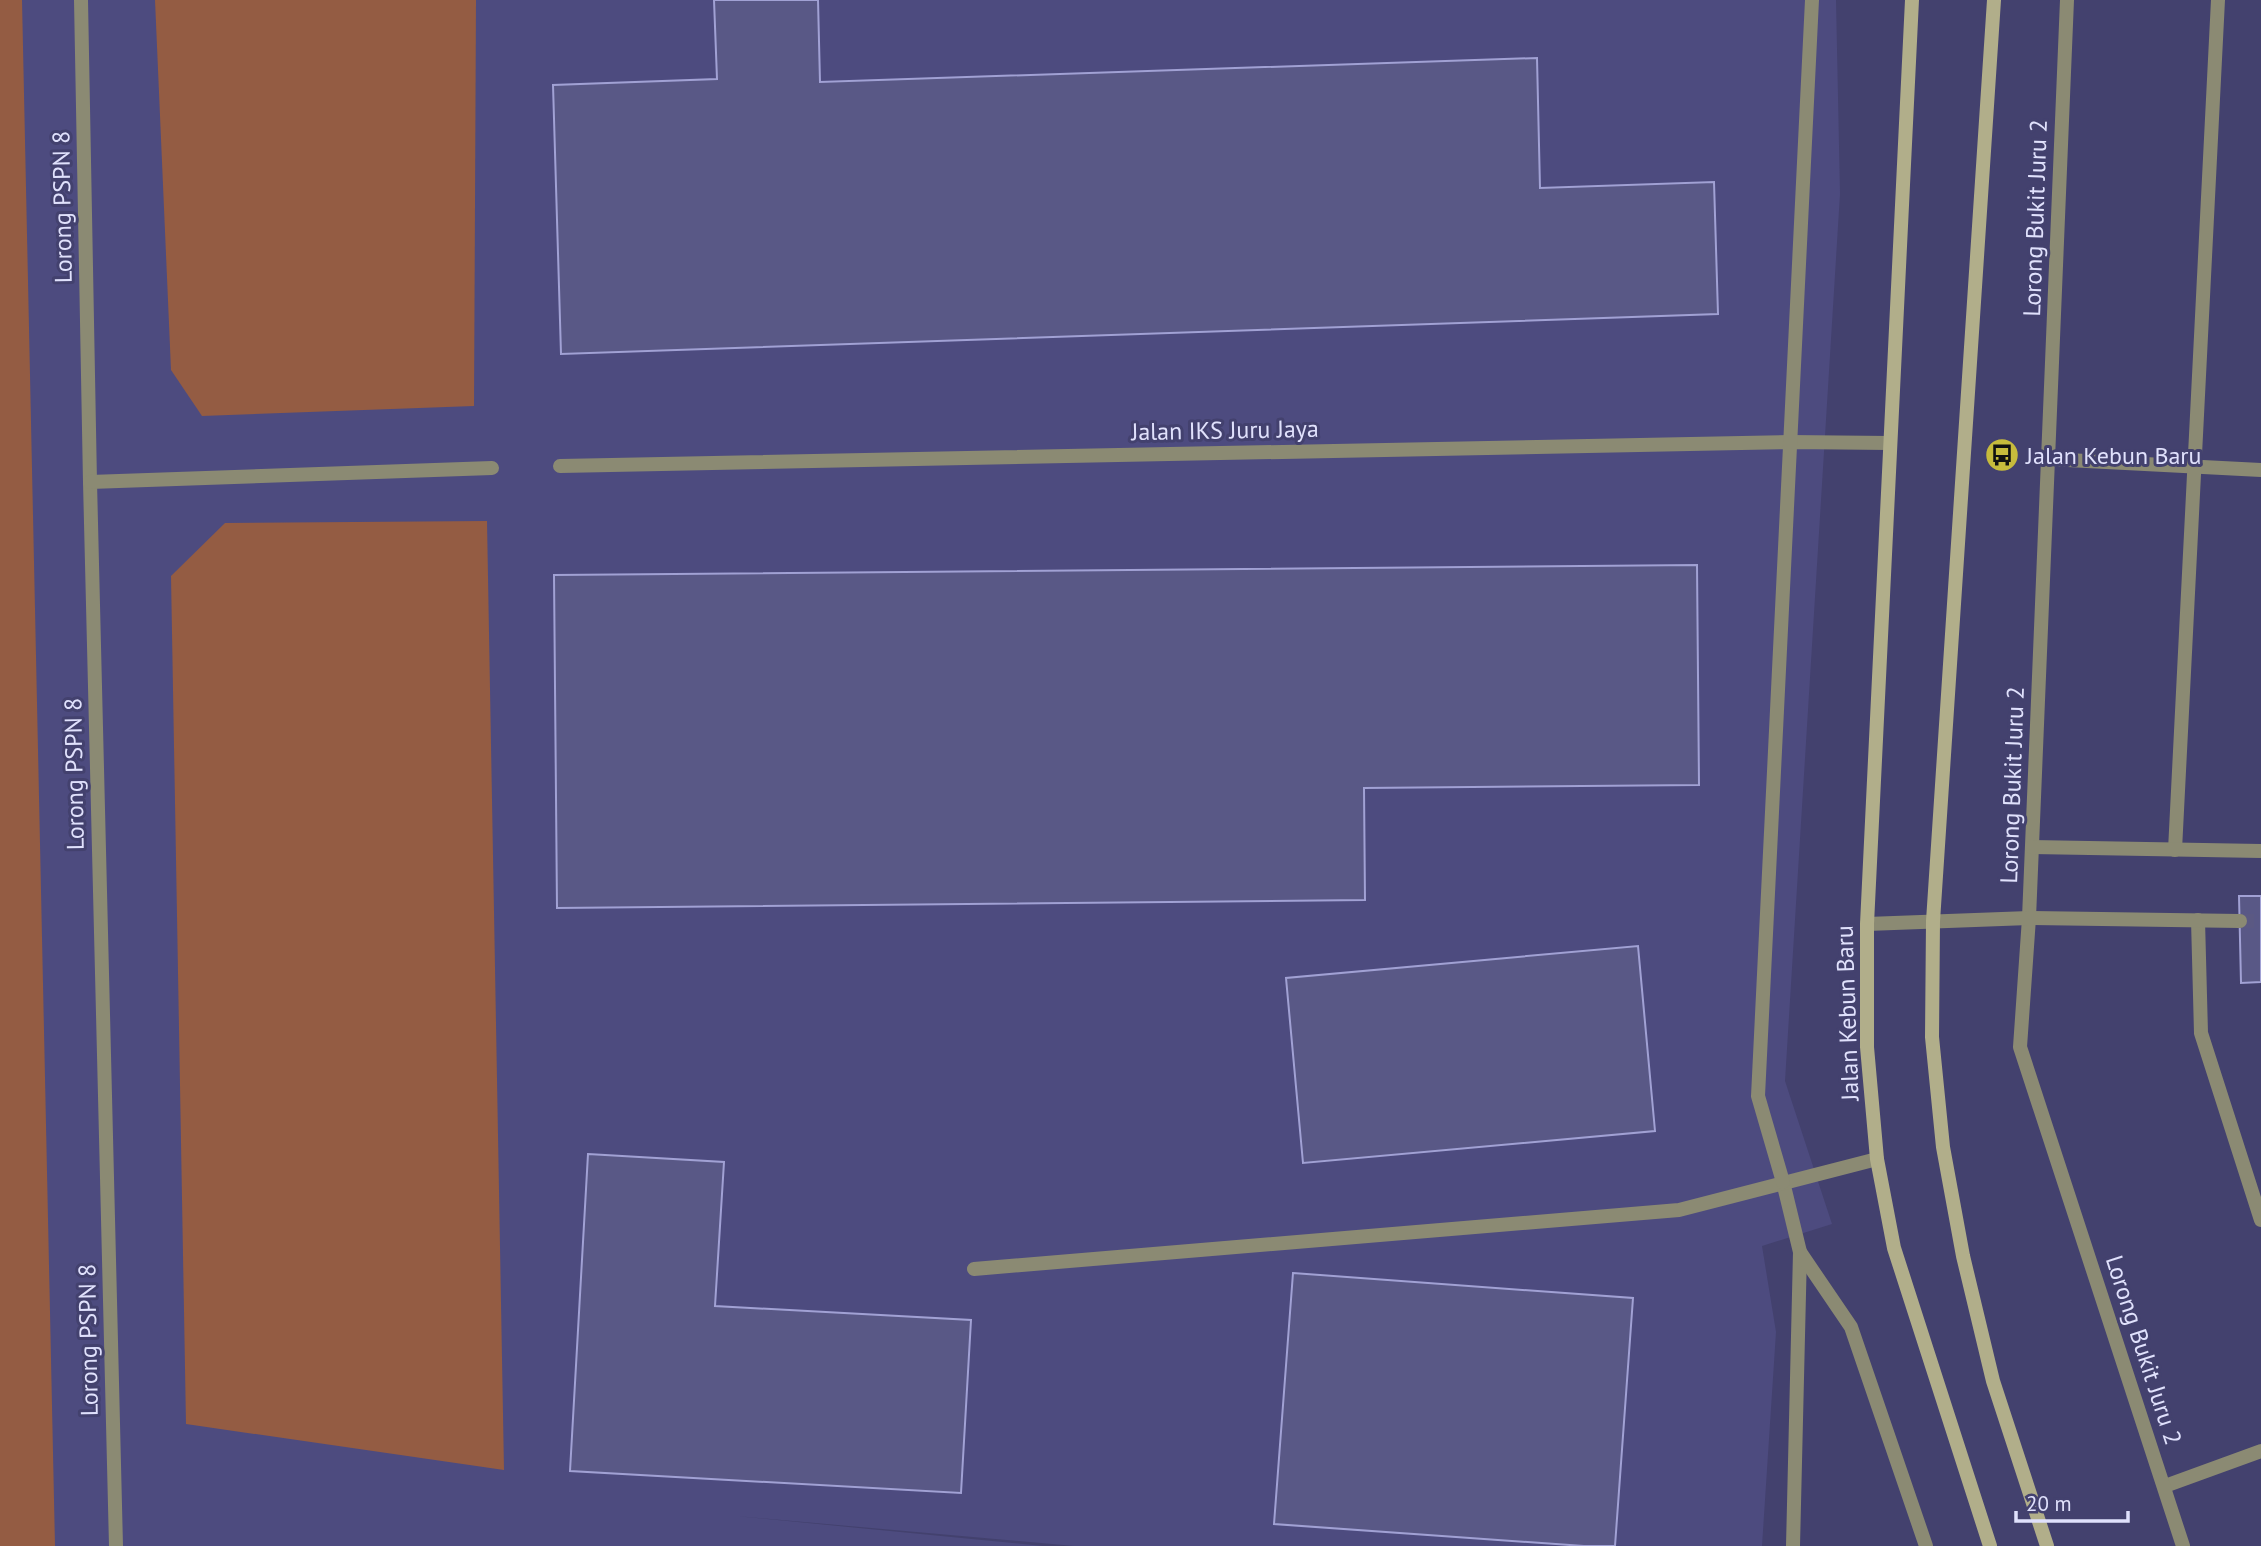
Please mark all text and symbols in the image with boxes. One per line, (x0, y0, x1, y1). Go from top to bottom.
street label: Lorong Bukit Juru 2 (2016, 119, 2054, 317)
street label: Lorong PSPN 8 (45, 130, 79, 284)
street label: Jalan IKS Juru Jaya (1130, 413, 1319, 447)
bus stop icon: Jalan Kebun Baru (1983, 436, 2021, 474)
place label: Jalan Kebun Baru (2025, 440, 2201, 471)
street label: Lorong Bukit Juru 2 (1993, 686, 2031, 884)
street label: Lorong PSPN 8 (57, 697, 91, 851)
street label: Jalan Kebun Baru (1828, 925, 1866, 1102)
street label: Lorong Bukit Juru 2 (2099, 1251, 2189, 1449)
street label: Lorong PSPN 8 (71, 1263, 105, 1417)
scale bar (2016, 1480, 2128, 1524)
text: 20 m (2026, 1490, 2072, 1517)

